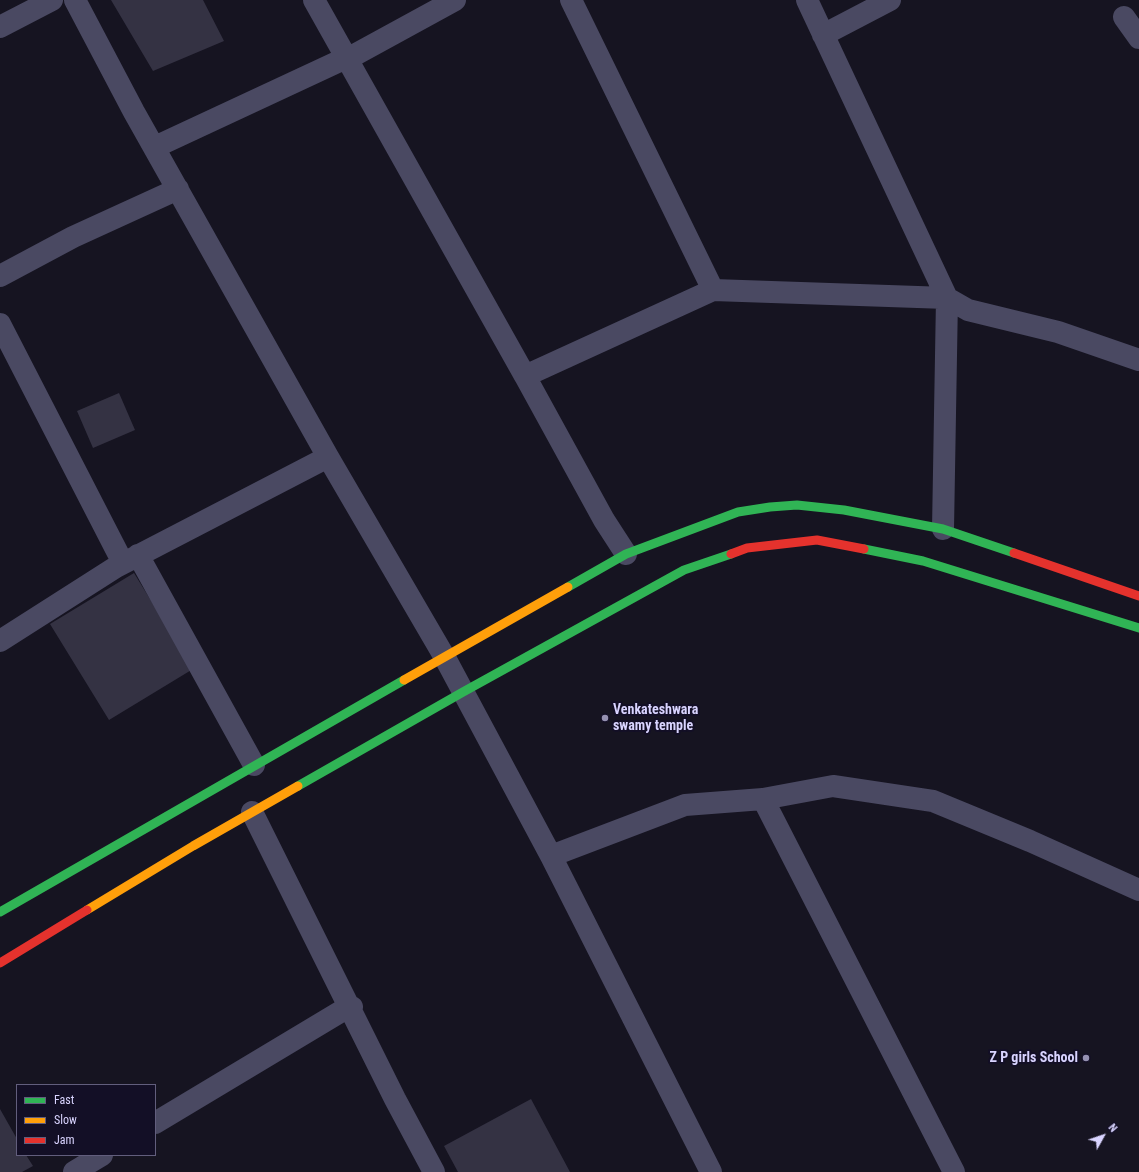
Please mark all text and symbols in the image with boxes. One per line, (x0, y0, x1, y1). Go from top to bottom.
place label: Venkateshwara swamy temple (613, 702, 698, 734)
marker: Venkateshwara swamy temple (600, 713, 610, 723)
place label: Z P girls School (990, 1050, 1078, 1066)
marker: Z P girls School (1081, 1053, 1091, 1063)
legend (16, 1084, 156, 1156)
text: Fast (54, 1093, 74, 1107)
text: Slow (54, 1113, 77, 1127)
north arrow (1083, 1116, 1123, 1156)
text: N (1105, 1121, 1120, 1135)
text: Jam (54, 1133, 75, 1147)

